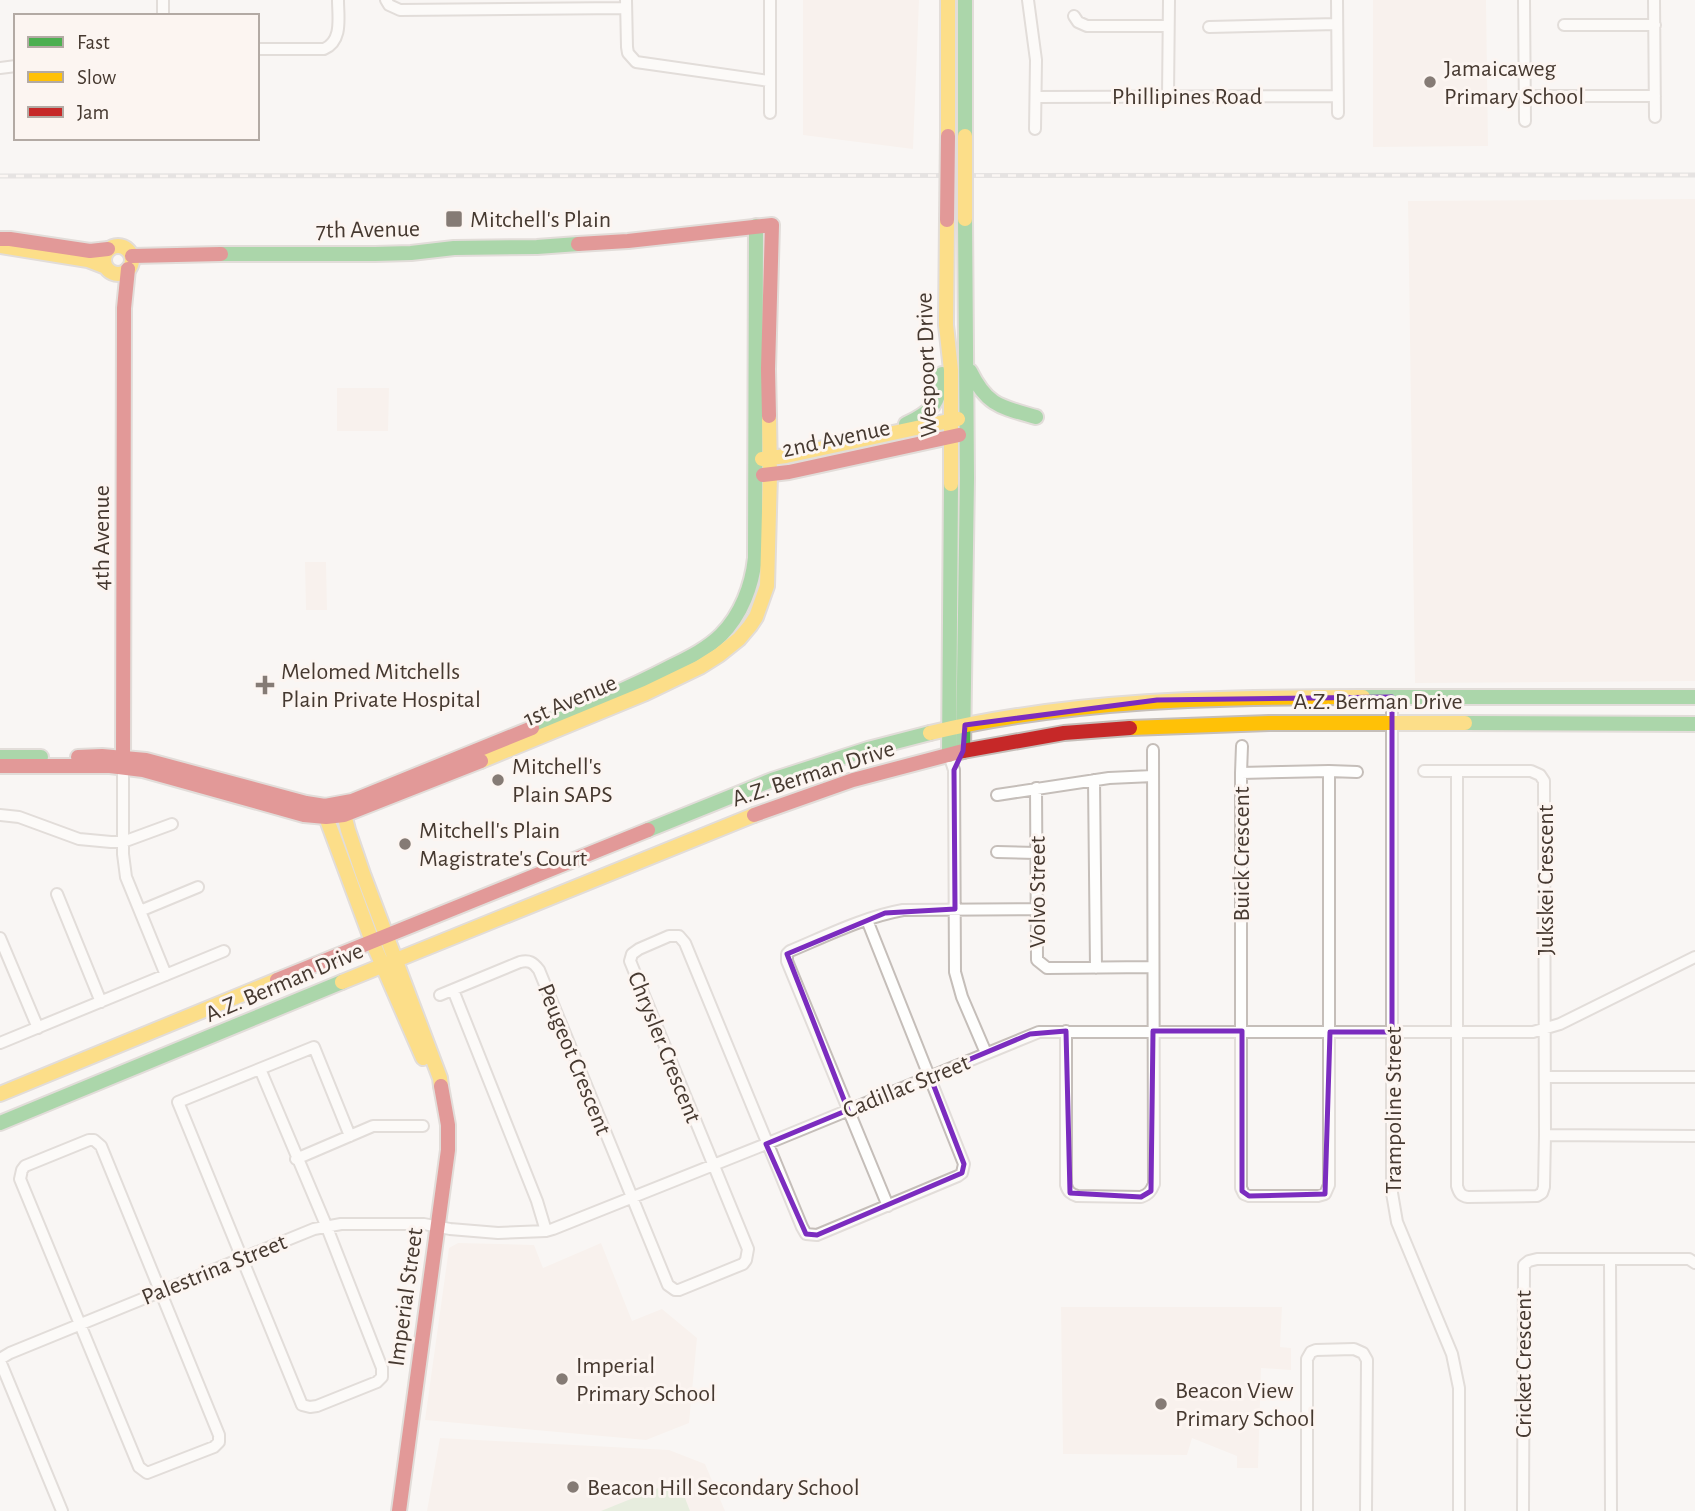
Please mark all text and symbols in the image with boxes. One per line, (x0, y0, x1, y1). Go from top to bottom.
legend (14, 14, 259, 140)
text: Fast (77, 32, 110, 53)
place label: Jamaicaweg Primary School (1444, 57, 1584, 109)
text: Slow (77, 67, 116, 88)
marker: Jamaicaweg Primary School (1422, 74, 1438, 90)
street label: Phillipines Road (1112, 85, 1262, 109)
text: Jam (77, 102, 109, 123)
place label: Mitchell's Plain (470, 208, 611, 232)
marker: Mitchell's Plain (444, 209, 464, 229)
street label: 7th Avenue (316, 217, 420, 243)
street label: Wespoort Drive (912, 292, 942, 438)
street label: 2nd Avenue (780, 416, 892, 462)
street label: 4th Avenue (90, 485, 114, 591)
place label: Melomed Mitchells Plain Private Hospital (281, 660, 481, 712)
street label: 1st Avenue (520, 671, 621, 731)
marker: Melomed Mitchells Plain Private Hospital (255, 675, 275, 695)
street label: A.Z. Berman Drive (1293, 690, 1463, 714)
street label: A.Z. Berman Drive (729, 736, 898, 812)
place label: Mitchell's Plain SAPS (512, 755, 613, 807)
marker: Mitchell's Plain SAPS (490, 772, 506, 788)
street label: Buick Crescent (1230, 786, 1254, 922)
street label: Jukskei Crescent (1534, 804, 1558, 955)
place label: Mitchell's Plain Magistrate's Court (419, 819, 588, 871)
marker: Mitchell's Plain Magistrate's Court (397, 836, 413, 852)
street label: Volvo Street (1026, 836, 1050, 948)
street label: A.Z. Berman Drive (202, 939, 367, 1027)
street label: Chrysler Crescent (623, 968, 705, 1127)
street label: Peugeot Crescent (533, 980, 615, 1139)
street label: Trampoline Street (1382, 1026, 1406, 1194)
street label: Cadillac Street (840, 1050, 973, 1123)
street label: Imperial Street (384, 1226, 428, 1368)
street label: Palestrina Street (139, 1230, 291, 1310)
street label: Cricket Crescent (1512, 1290, 1536, 1438)
place label: Imperial Primary School (576, 1354, 716, 1406)
marker: Imperial Primary School (554, 1371, 570, 1387)
place label: Beacon View Primary School (1175, 1379, 1315, 1431)
marker: Beacon View Primary School (1153, 1396, 1169, 1412)
place label: Beacon Hill Secondary School (587, 1476, 860, 1500)
marker: Beacon Hill Secondary School (565, 1479, 581, 1495)

